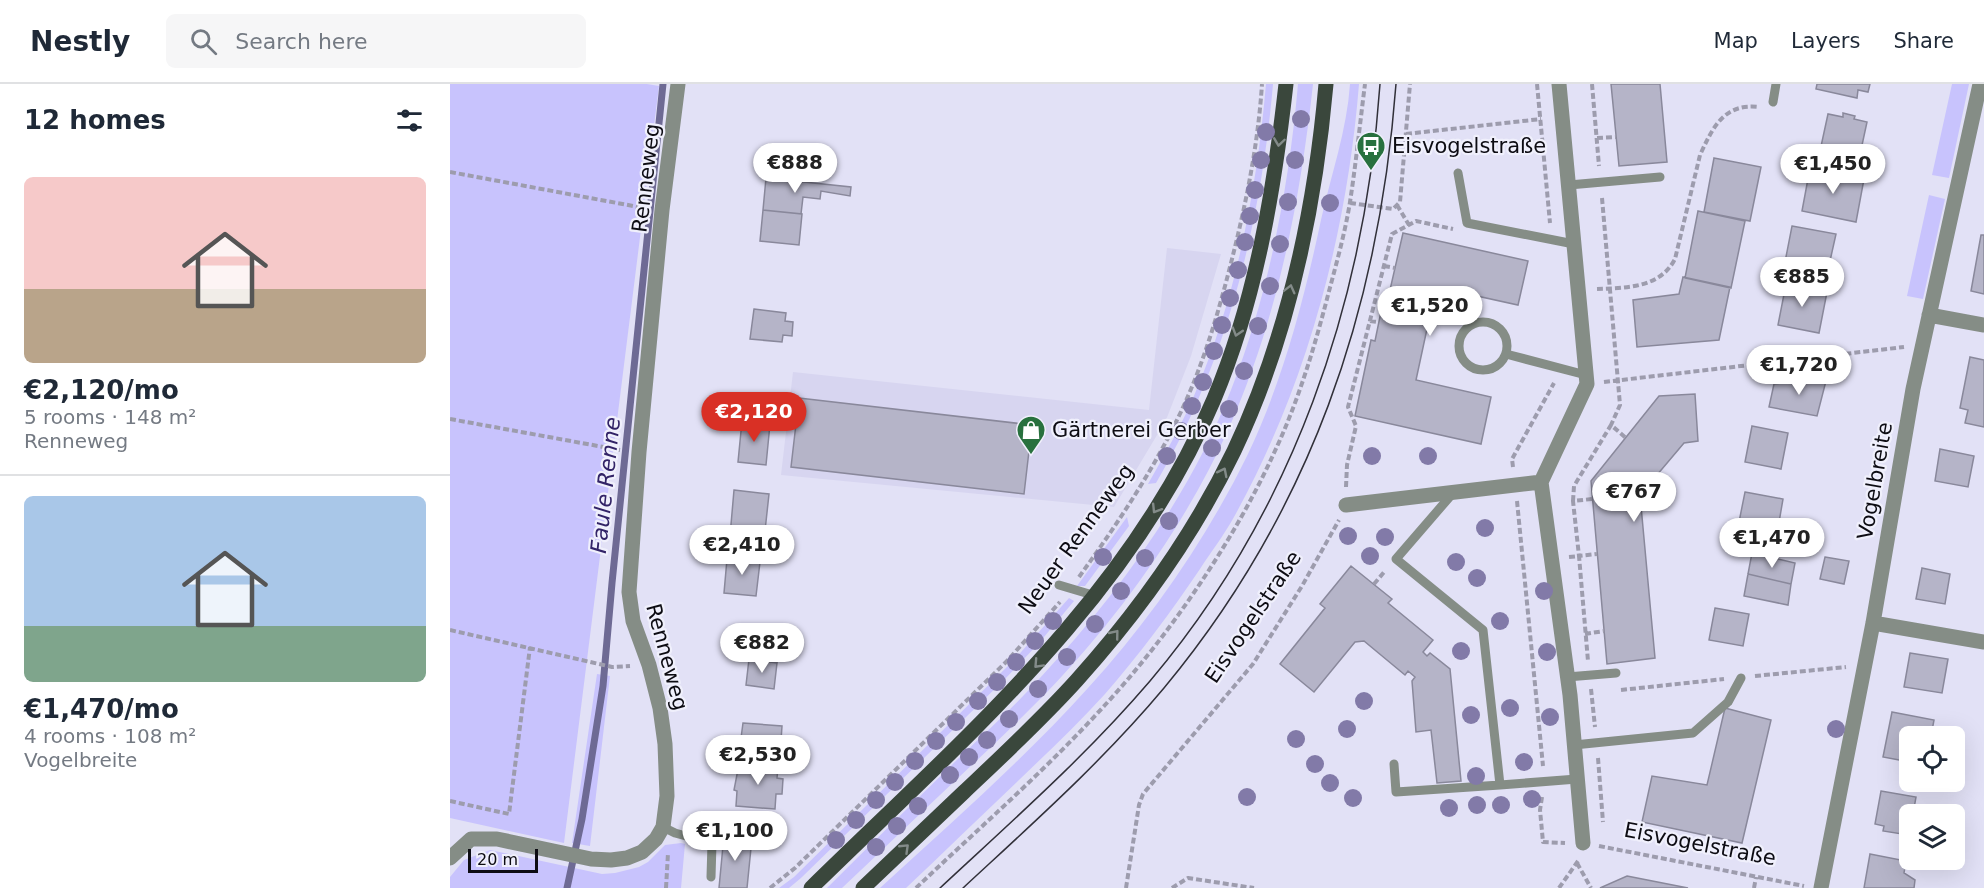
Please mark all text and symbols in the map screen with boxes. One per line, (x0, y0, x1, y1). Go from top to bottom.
search box (166, 14, 586, 68)
text: Nestly (30, 25, 130, 58)
icon: search (187, 25, 220, 58)
text: Search here (235, 29, 367, 54)
text: Map (1714, 29, 1758, 53)
text: Layers (1791, 29, 1860, 53)
text: Share (1893, 29, 1954, 53)
icon: filters (393, 104, 426, 137)
text: 12 homes (24, 105, 166, 135)
street label: Renneweg (627, 122, 665, 234)
bus stop icon: Eisvogelstraße (1355, 130, 1387, 172)
place label: Eisvogelstraße (1392, 134, 1546, 158)
one-way arrow (1273, 137, 1285, 147)
pin: €888 (759, 143, 831, 194)
pin: €1,450 (1784, 144, 1882, 195)
text: €888 (767, 150, 823, 174)
text: €1,450 (1794, 151, 1872, 175)
icon: home (171, 216, 279, 324)
pin: €885 (1766, 257, 1838, 308)
text: €885 (1774, 264, 1830, 288)
one-way arrow (1283, 285, 1296, 295)
pin: €1,520 (1381, 286, 1479, 337)
text: €1,520 (1391, 293, 1469, 317)
one-way arrow (1232, 326, 1244, 337)
pin: €1,720 (1750, 345, 1848, 396)
text: €1,720 (1760, 352, 1838, 376)
text: €2,120/mo (24, 375, 179, 405)
pin: €2,120 (705, 392, 803, 443)
text: €2,120 (715, 399, 793, 423)
text: 5 rooms · 148 m² (24, 405, 196, 429)
shop icon: Gärtnerei Gerber (1015, 414, 1047, 456)
water label: Faule Renne (586, 416, 625, 554)
place label: Gärtnerei Gerber (1052, 418, 1231, 442)
street label: Vogelbreite (1853, 420, 1897, 542)
text: Renneweg (24, 429, 128, 453)
street label: Neuer Renneweg (1013, 459, 1139, 619)
one-way arrow (1216, 467, 1227, 478)
pin: €767 (1598, 472, 1670, 523)
text: €767 (1606, 479, 1662, 503)
one-way arrow (1151, 503, 1163, 513)
pin: €1,470 (1723, 518, 1821, 569)
pin: €2,410 (693, 525, 791, 576)
text: €1,470 (1733, 525, 1811, 549)
text: €2,410 (703, 532, 781, 556)
icon: home (171, 535, 279, 643)
street label: Eisvogelstraße (1200, 546, 1306, 688)
street label: Renneweg (641, 601, 693, 713)
pin: €882 (726, 623, 798, 674)
text: €882 (734, 630, 790, 654)
one-way arrow (1108, 630, 1119, 641)
one-way arrow (1034, 657, 1045, 667)
text: €1,470/mo (24, 694, 179, 724)
text: 4 rooms · 108 m² (24, 724, 196, 748)
map controls (1899, 726, 1965, 870)
button: locate (1899, 726, 1965, 792)
pin: €2,530 (709, 735, 807, 786)
text: €2,530 (719, 742, 797, 766)
text: Vogelbreite (24, 748, 137, 772)
button: layers (1899, 804, 1965, 870)
pin: €1,100 (686, 811, 784, 862)
text: €1,100 (696, 818, 774, 842)
street label: Eisvogelstraße (1622, 818, 1778, 870)
one-way arrow (899, 844, 909, 855)
scale bar (468, 846, 538, 874)
text: 20 m (477, 850, 518, 869)

